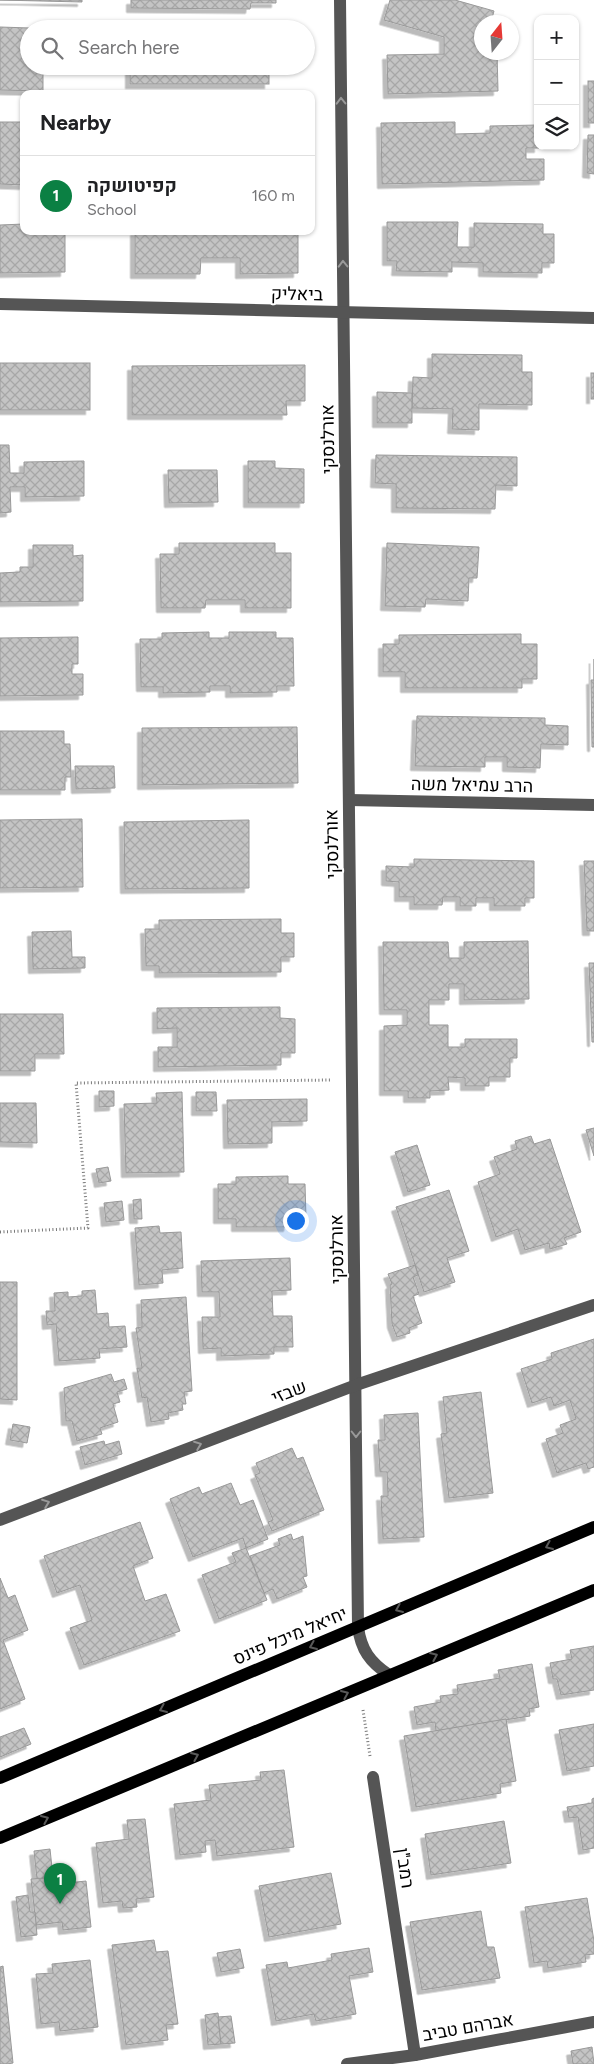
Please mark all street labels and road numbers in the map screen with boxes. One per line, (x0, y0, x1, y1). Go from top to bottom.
street label: ביאליק (271, 283, 324, 305)
street label: אורלנסקי (316, 404, 340, 474)
street label: הרב עמיאל משה (411, 773, 533, 797)
street label: אורלנסקי (320, 809, 344, 879)
street label: אורלנסקי (325, 1214, 349, 1284)
street label: שבזי (268, 1375, 310, 1409)
street label: יחיאל מיכל פינס (230, 1602, 350, 1670)
street label: רמב"ן (391, 1846, 419, 1890)
street label: אברהם טביב (421, 2008, 515, 2046)

